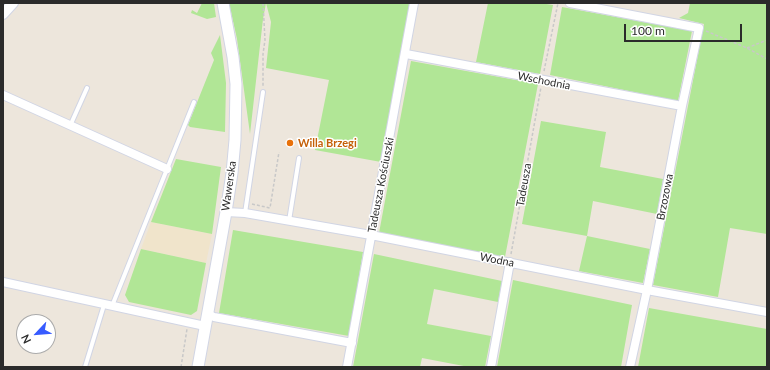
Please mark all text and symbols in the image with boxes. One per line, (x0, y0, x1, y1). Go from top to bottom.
scale bar (626, 16, 744, 42)
text: 100 m (631, 23, 665, 38)
street label: Wschodnia (516, 69, 572, 93)
place label: Willa Brzegi (298, 136, 357, 150)
street label: Tadeusza Kościuszki (365, 136, 397, 234)
marker: Willa Brzegi (285, 138, 295, 148)
street label: Wawerska (219, 160, 239, 212)
street label: Tadeusza (514, 162, 534, 208)
street label: Brzozowa (654, 173, 676, 221)
street label: Wodna (479, 250, 515, 270)
north arrow (16, 314, 56, 354)
text: N (18, 332, 33, 346)

